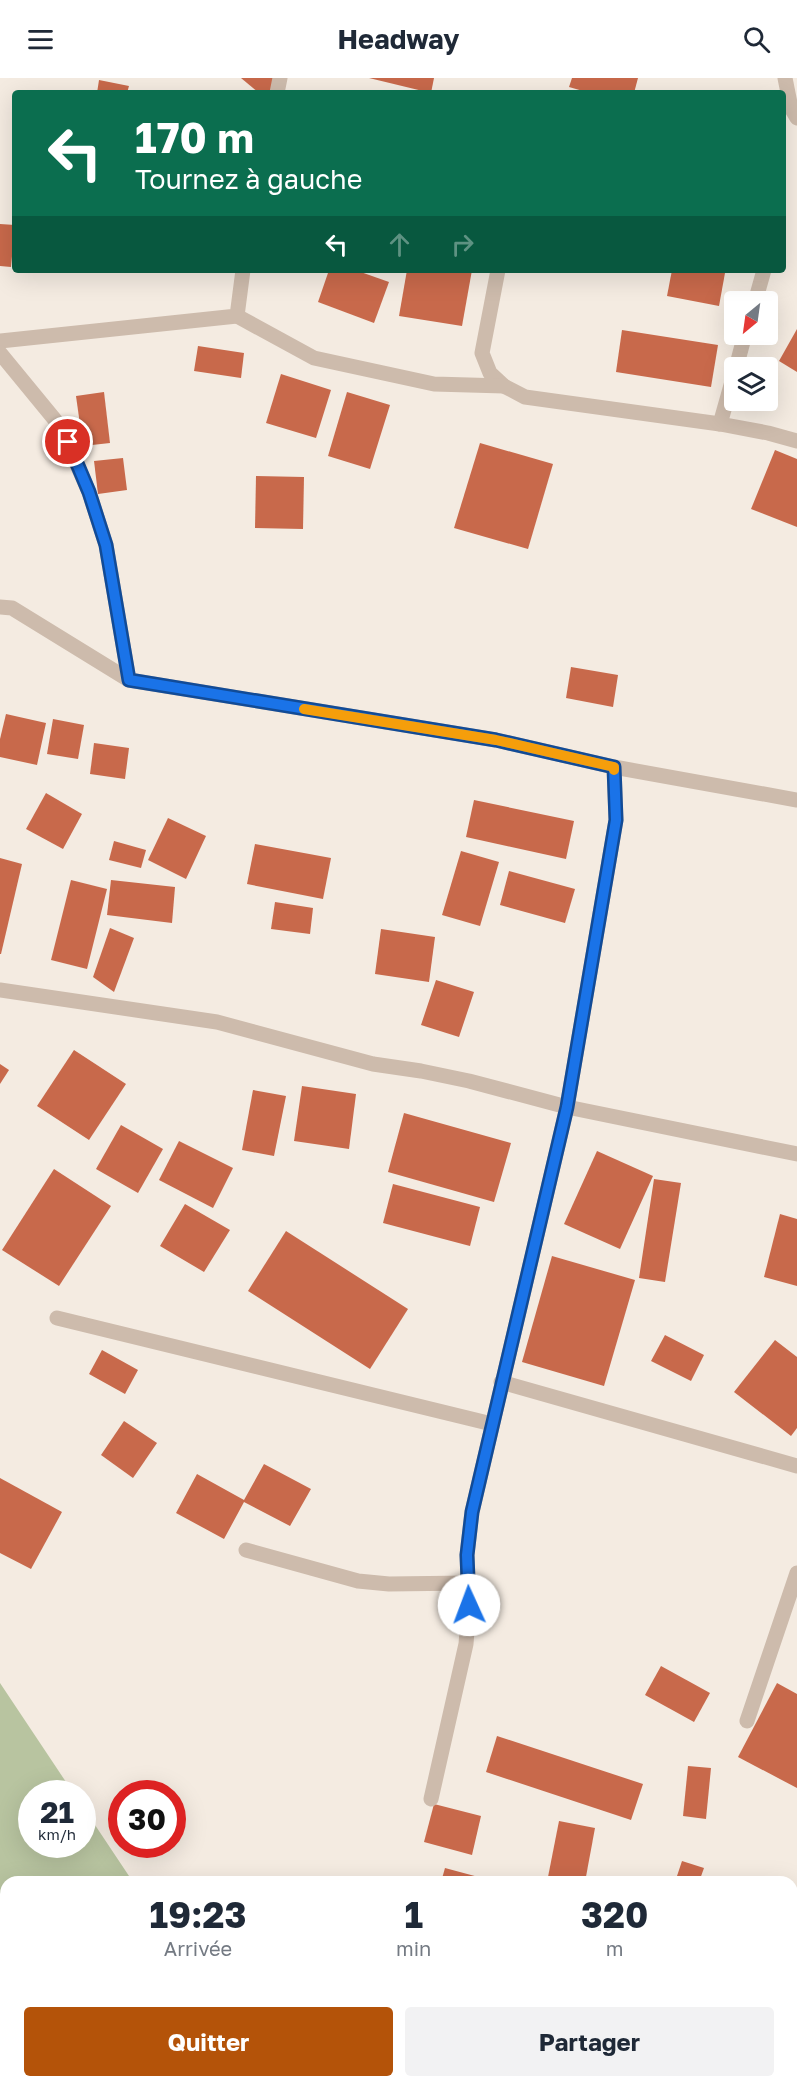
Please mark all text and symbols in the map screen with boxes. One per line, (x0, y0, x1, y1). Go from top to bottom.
icon: menu (24, 23, 57, 56)
text: Headway (338, 23, 459, 55)
icon: search (740, 23, 773, 56)
text: 170 m (135, 112, 254, 162)
icon: left (36, 114, 114, 192)
text: Tournez à gauche (135, 163, 362, 195)
icon: left (320, 228, 353, 261)
icon: ahead (383, 228, 416, 261)
icon: right (446, 228, 479, 261)
north arrow (724, 291, 778, 345)
map controls (724, 291, 778, 411)
button: layers (724, 357, 778, 411)
pin (42, 416, 93, 467)
icon: arrive (51, 425, 84, 458)
position arrow (437, 1573, 501, 1637)
speed limit sign: 30 (108, 1780, 186, 1858)
text: 21 (40, 1794, 74, 1830)
text: km/h (38, 1825, 76, 1843)
text: 19:23 (150, 1893, 246, 1936)
text: 1 (404, 1893, 423, 1936)
text: 320 (581, 1893, 648, 1936)
text: Arrivée (164, 1936, 232, 1960)
text: min (396, 1936, 431, 1960)
text: m (606, 1936, 624, 1960)
button: Quitter (24, 2007, 393, 2076)
button: Partager (405, 2007, 774, 2076)

